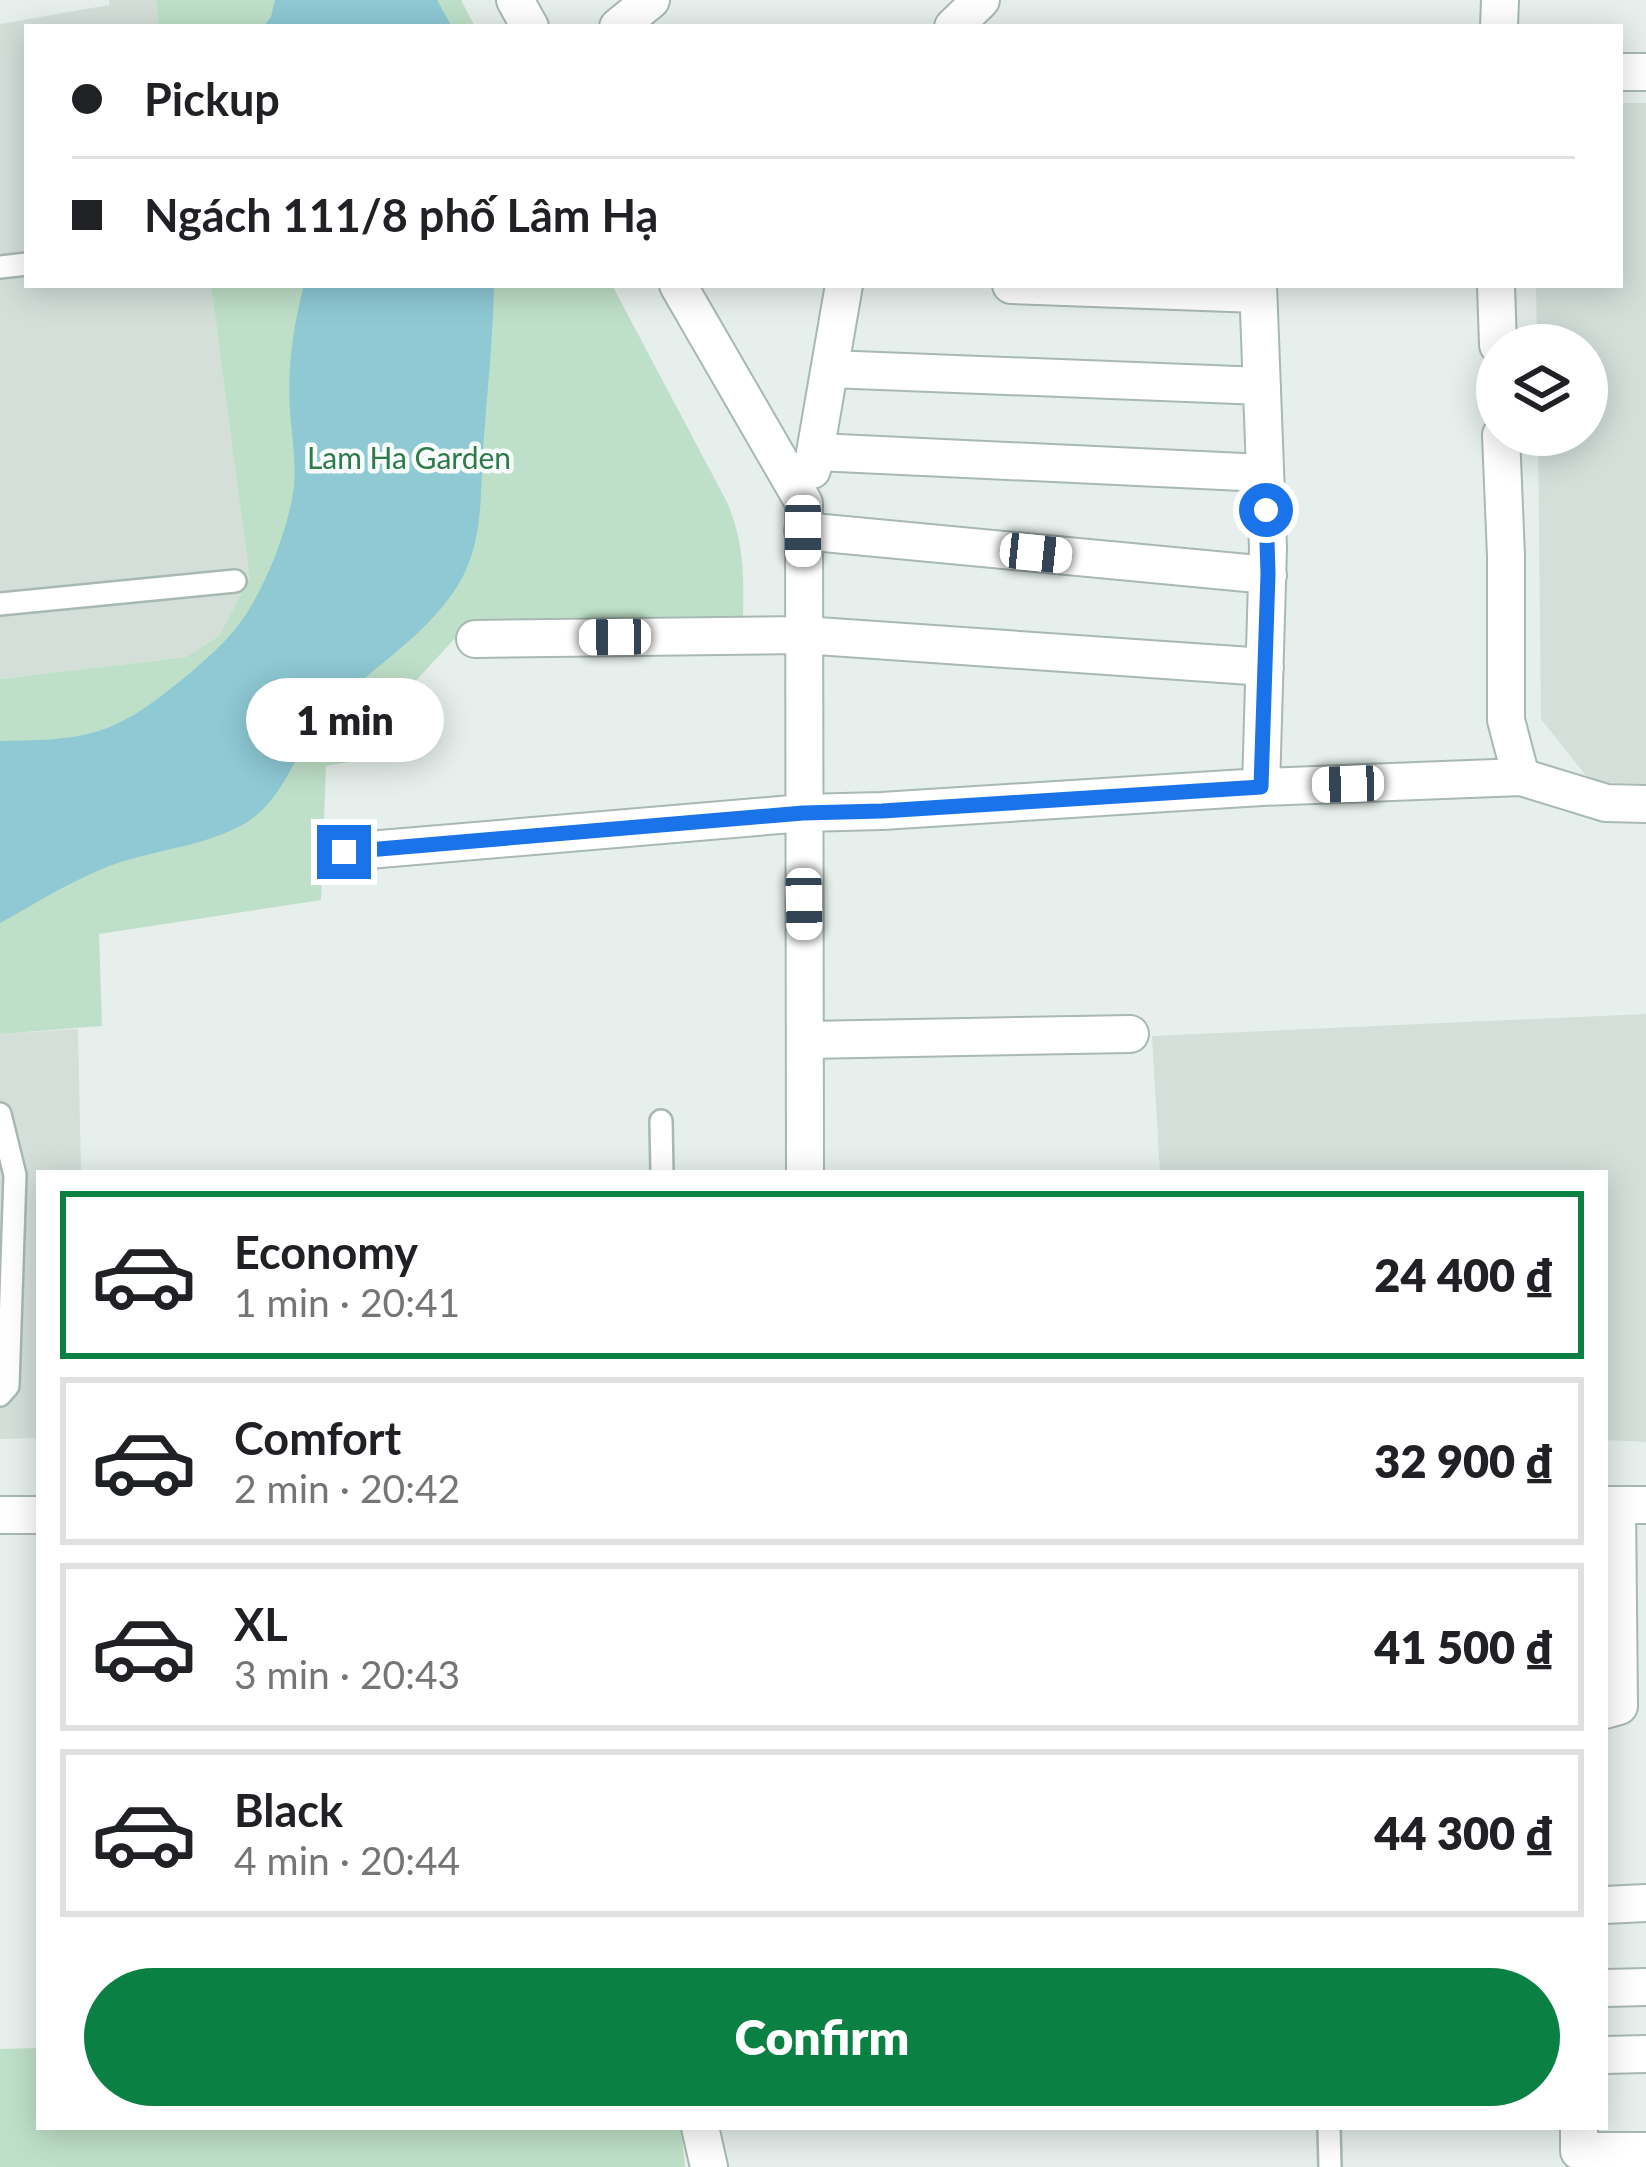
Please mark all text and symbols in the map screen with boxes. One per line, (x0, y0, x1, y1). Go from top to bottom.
text: Pickup (144, 72, 280, 126)
text: Ngách 111/8 phố Lâm Hạ (144, 188, 658, 242)
map controls (1476, 324, 1608, 456)
button: layers (1476, 324, 1608, 456)
park label: Lam Ha Garden (307, 439, 511, 475)
route start (1239, 483, 1293, 537)
car (785, 495, 821, 567)
car (998, 531, 1074, 575)
car (579, 618, 651, 656)
callout: 1 min (245, 678, 443, 762)
text: 1 min (296, 697, 394, 743)
car (1311, 765, 1385, 803)
route end (317, 825, 371, 879)
car (785, 868, 823, 940)
icon: car (90, 1221, 198, 1329)
text: Economy (234, 1225, 418, 1279)
text: 24 400 ₫ (1374, 1248, 1554, 1302)
text: 1 min · 20:41 (234, 1279, 460, 1325)
icon: car (90, 1407, 198, 1515)
text: Comfort (234, 1411, 401, 1465)
text: 32 900 ₫ (1374, 1434, 1554, 1488)
text: 2 min · 20:42 (234, 1465, 460, 1511)
icon: car (90, 1593, 198, 1701)
text: XL (234, 1597, 288, 1651)
text: 41 500 ₫ (1374, 1620, 1554, 1674)
text: 3 min · 20:43 (234, 1651, 460, 1697)
icon: car (90, 1779, 198, 1887)
text: Black (234, 1783, 343, 1837)
text: 44 300 ₫ (1374, 1806, 1554, 1860)
text: 4 min · 20:44 (234, 1837, 460, 1883)
button: Confirm (84, 1968, 1560, 2106)

